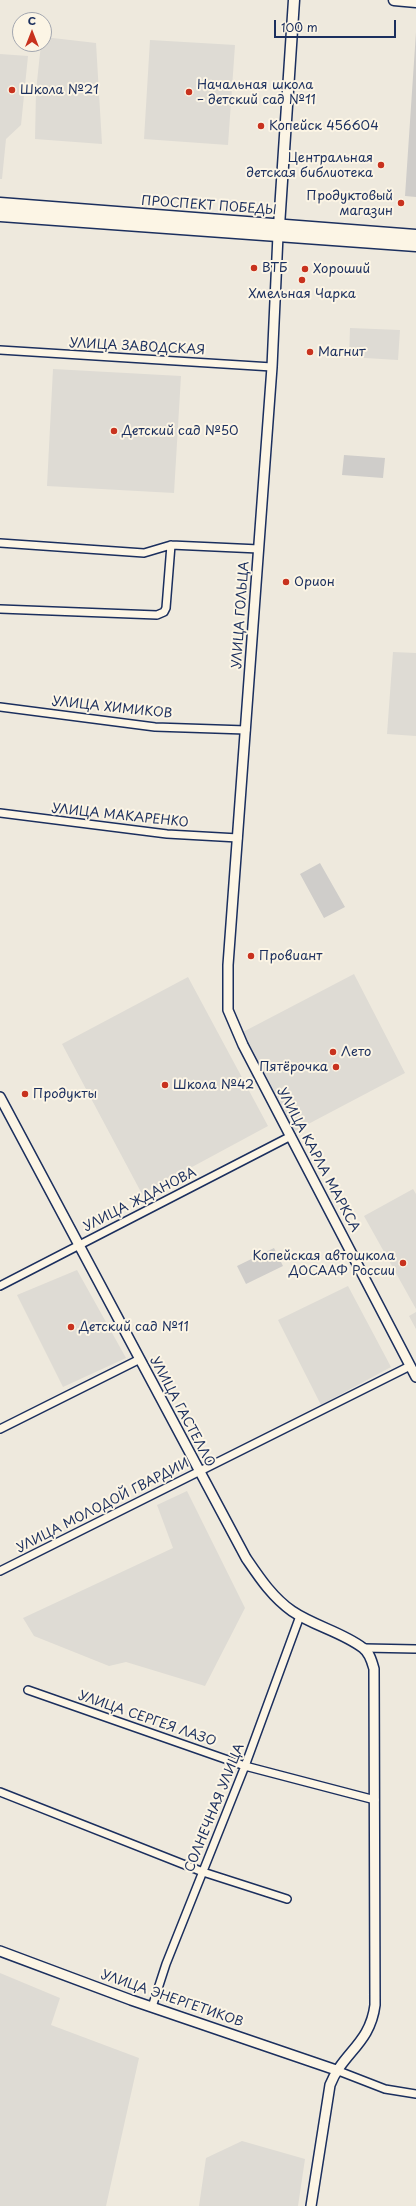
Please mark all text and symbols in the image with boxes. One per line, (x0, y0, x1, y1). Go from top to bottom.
north arrow (12, 12, 52, 52)
text: С (28, 12, 36, 29)
scale bar (276, 12, 398, 38)
text: 100 m (281, 18, 318, 36)
place label: Начальная школа – детский сад №11 (197, 77, 316, 108)
place label: Школа №21 (20, 82, 99, 98)
marker: Школа №21 (7, 85, 17, 95)
marker: Начальная школа – детский сад №11 (184, 87, 194, 97)
place label: Копейск 456604 (269, 118, 379, 134)
marker: Копейск 456604 (256, 121, 266, 131)
place label: Центральная детская библиотека (246, 150, 373, 181)
marker: Центральная детская библиотека (376, 160, 386, 170)
place label: Продуктовый магазин (307, 188, 393, 219)
street label: ПРОСПЕКТ ПОБЕДЫ (141, 193, 277, 219)
marker: Продуктовый магазин (396, 198, 406, 208)
place label: ВТБ (262, 260, 288, 276)
place label: Хороший (313, 261, 370, 277)
marker: ВТБ (249, 263, 259, 273)
marker: Хороший (300, 264, 310, 274)
marker: Хмельная Чарка (297, 275, 307, 285)
place label: Хмельная Чарка (248, 286, 356, 302)
street label: УЛИЦА ЗАВОДСКАЯ (69, 336, 205, 358)
place label: Магнит (318, 344, 366, 360)
marker: Магнит (305, 347, 315, 357)
place label: Детский сад №50 (122, 423, 239, 439)
marker: Детский сад №50 (109, 426, 119, 436)
street label: УЛИЦА ГОЛЬЦА (229, 561, 253, 669)
place label: Орион (294, 574, 335, 590)
marker: Орион (281, 577, 291, 587)
street label: УЛИЦА ХИМИКОВ (51, 694, 173, 722)
street label: УЛИЦА МАКАРЕНКО (51, 801, 189, 831)
place label: Провиант (259, 948, 322, 964)
marker: Провиант (246, 951, 256, 961)
place label: Лето (341, 1044, 371, 1060)
marker: Лето (328, 1047, 338, 1057)
place label: Пятёрочка (259, 1059, 328, 1075)
marker: Пятёрочка (331, 1062, 341, 1072)
place label: Школа №42 (173, 1077, 254, 1093)
marker: Школа №42 (160, 1080, 170, 1090)
street label: УЛИЦА КАРЛА МАРКСА (273, 1085, 363, 1235)
place label: Продукты (33, 1086, 97, 1102)
marker: Продукты (20, 1089, 30, 1099)
street label: УЛИЦА ЖДАНОВА (81, 1165, 199, 1235)
place label: Копейская автошкола ДОСААФ России (253, 1248, 395, 1279)
marker: Копейская автошкола ДОСААФ России (398, 1258, 408, 1268)
place label: Детский сад №11 (79, 1319, 189, 1335)
marker: Детский сад №11 (66, 1322, 76, 1332)
street label: УЛИЦА ГАСТЕЛЛО (146, 1354, 218, 1470)
street label: УЛИЦА МОЛОДОЙ ГВАРДИИ (14, 1456, 192, 1556)
street label: УЛИЦА СЕРГЕЯ ЛАЗО (76, 1688, 218, 1750)
street label: СОЛНЕЧНАЯ УЛИЦА (182, 1741, 248, 1875)
street label: УЛИЦА ЭНЕРГЕТИКОВ (99, 1967, 245, 2031)

